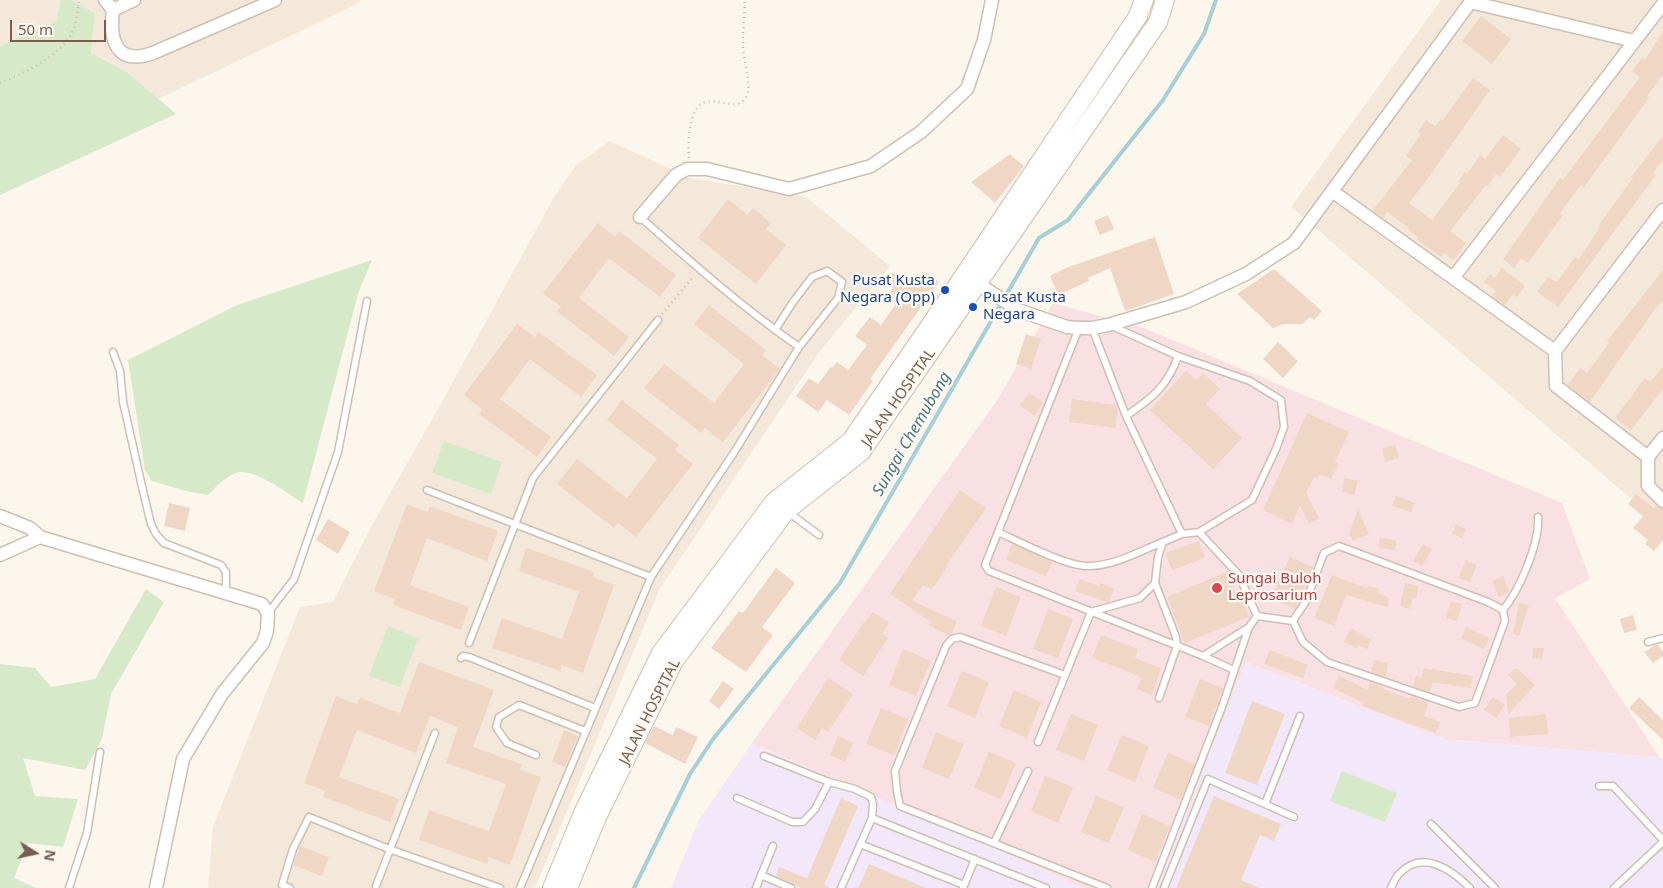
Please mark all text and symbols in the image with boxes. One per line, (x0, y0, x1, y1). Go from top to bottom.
scale bar (12, 10, 109, 42)
text: 50 m (18, 19, 53, 39)
place label: Pusat Kusta Negara (Opp) (840, 272, 935, 307)
marker: Pusat Kusta Negara (Opp) (939, 284, 951, 296)
place label: Pusat Kusta Negara (983, 289, 1066, 324)
marker: Pusat Kusta Negara (967, 301, 979, 313)
street label: JALAN HOSPITAL (858, 345, 940, 451)
water label: Sungai Chemubong (869, 369, 955, 499)
place label: Sungai Buloh Leprosarium (1228, 570, 1321, 605)
marker: Sungai Buloh Leprosarium (1210, 581, 1224, 595)
street label: JALAN HOSPITAL (616, 656, 684, 768)
north arrow (10, 828, 60, 878)
text: N (40, 848, 61, 863)

